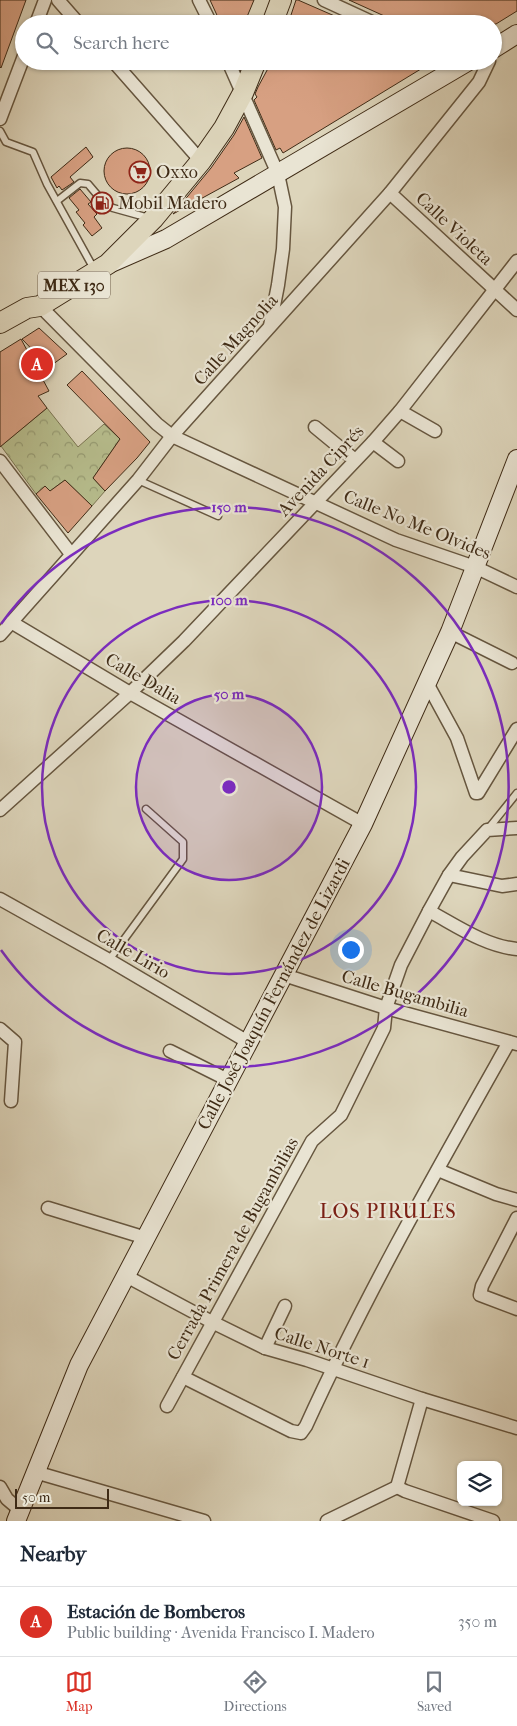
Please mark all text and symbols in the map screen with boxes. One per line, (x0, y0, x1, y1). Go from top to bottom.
search box (15, 15, 502, 70)
icon: search (33, 29, 61, 57)
text: Search here (73, 32, 169, 54)
supermarket icon: Oxxo (128, 160, 152, 184)
place label: Oxxo (156, 162, 198, 183)
street label: Calle Violeta (411, 188, 497, 270)
fuel station icon: Mobil Madero (90, 191, 114, 215)
place label: Mobil Madero (118, 193, 227, 214)
road number: MEX 130 (38, 272, 110, 298)
street label: Calle Magnolia (190, 290, 283, 390)
pin: A (21, 345, 53, 383)
street label: Avenida Ciprés (273, 421, 369, 522)
street label: Calle No Me Olvides (340, 486, 494, 564)
text: 150 m (211, 498, 247, 516)
text: 100 m (210, 591, 248, 609)
street label: Calle Dalia (101, 649, 185, 709)
text: 50 m (214, 685, 245, 703)
centre of rings (220, 778, 238, 796)
street label: Calle José Joaquín Fernández de Lizardi (193, 854, 355, 1133)
street label: Calle Lirio (93, 925, 173, 983)
your location (338, 937, 364, 963)
street label: Calle Bugambilia (339, 966, 472, 1022)
street label: Cerrada Primera de Bugambilias (163, 1134, 303, 1364)
district label: LOS PIRULES (319, 1200, 457, 1223)
street label: Calle Norte 1 (272, 1323, 372, 1373)
map controls (457, 1461, 502, 1506)
button: layers (457, 1461, 502, 1506)
scale bar (15, 1486, 109, 1509)
text: 50 m (22, 1489, 50, 1506)
text: Nearby (20, 1542, 86, 1566)
text: Estación de Bomberos (67, 1601, 245, 1623)
text: A (31, 1612, 41, 1631)
text: 350 m (458, 1612, 497, 1631)
text: Public building · Avenida Francisco I. Madero (67, 1623, 375, 1642)
tab: Map (65, 1668, 93, 1715)
tab: Directions (224, 1668, 287, 1715)
tab: Saved (417, 1668, 452, 1715)

